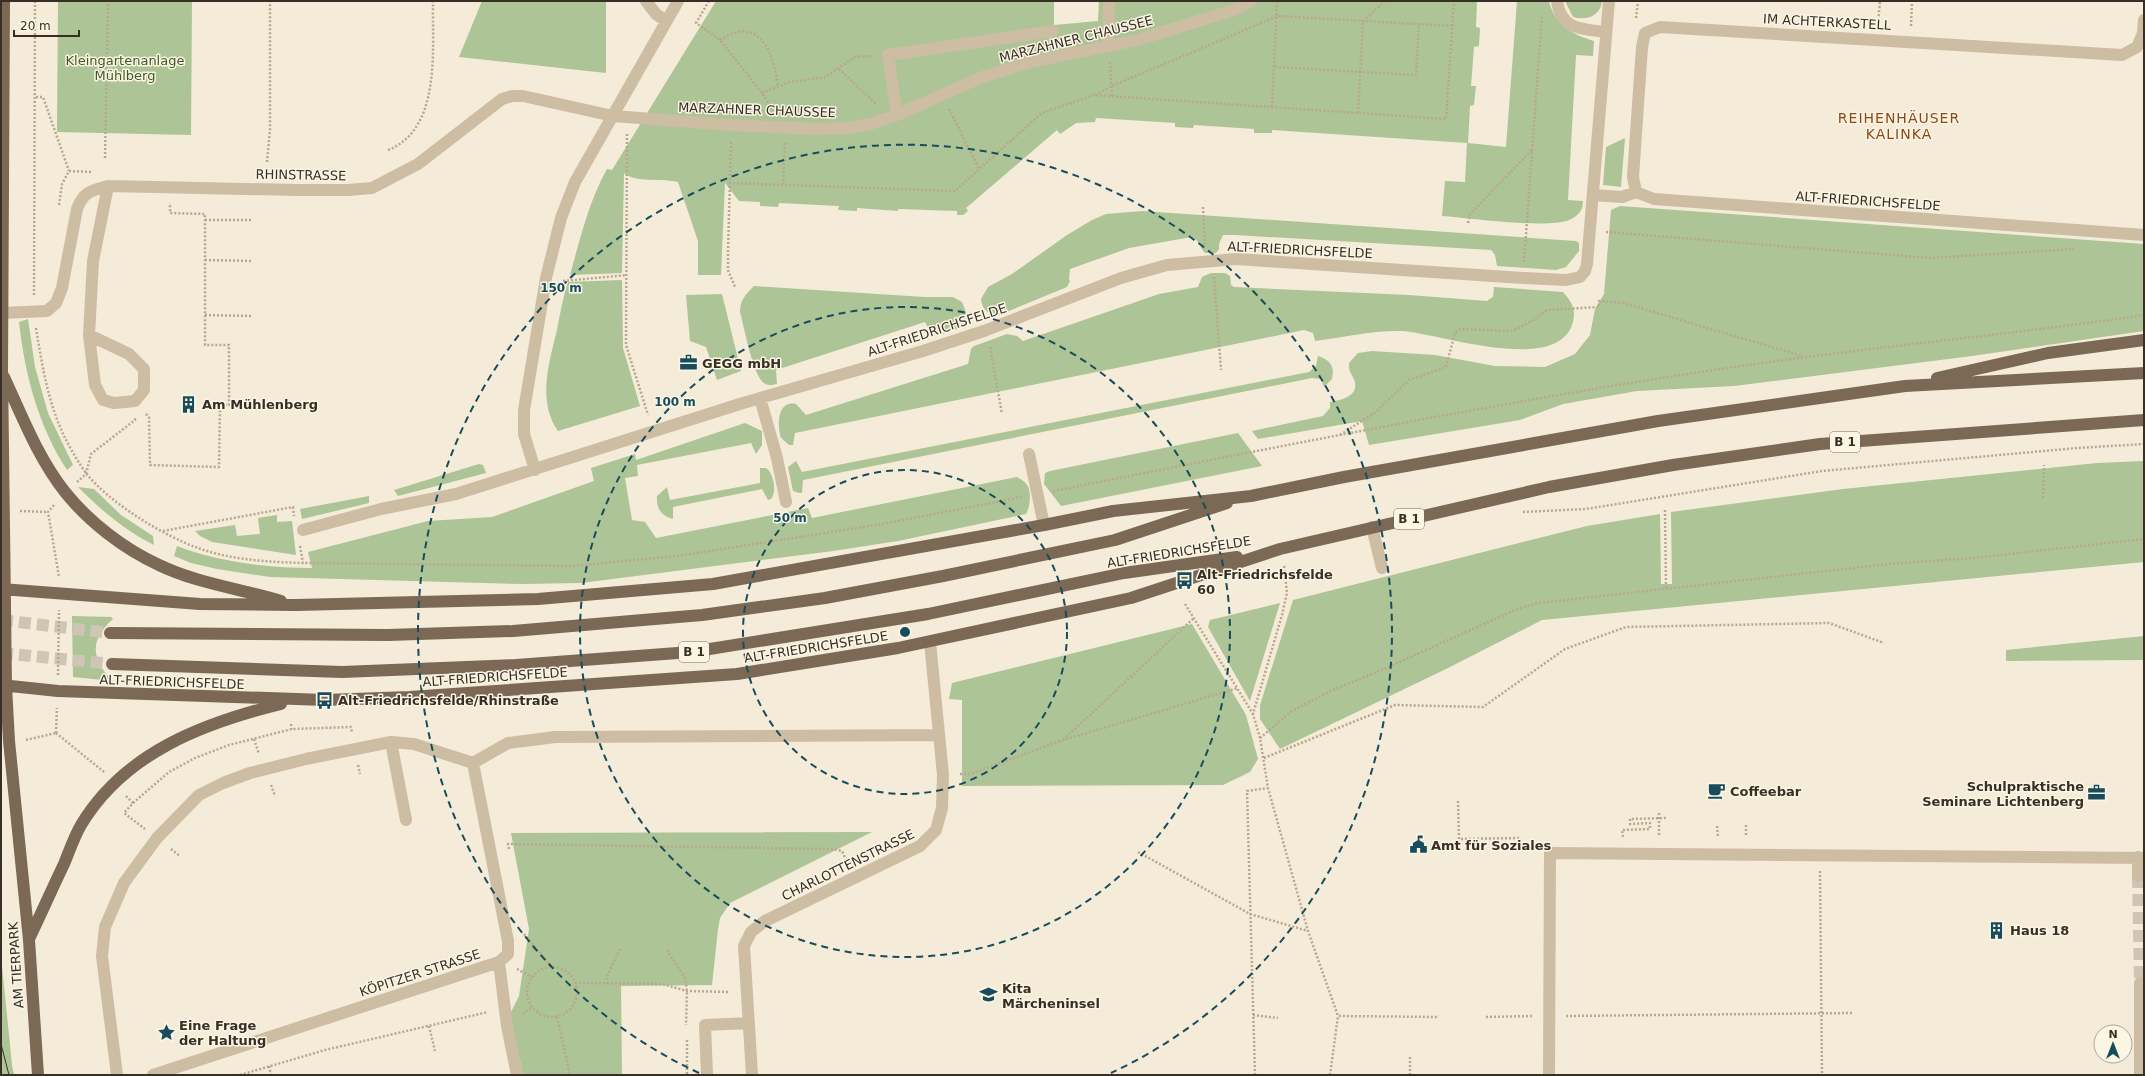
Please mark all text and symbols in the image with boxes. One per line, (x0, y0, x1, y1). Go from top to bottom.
street label: IM ACHTERKASTELL (1763, 11, 1892, 33)
scale bar (14, 12, 79, 38)
street label: MARZAHNER CHAUSSEE (998, 13, 1154, 65)
text: 20 m (20, 19, 51, 33)
park label: Kleingartenanlage Mühlberg (66, 53, 184, 83)
street label: MARZAHNER CHAUSSEE (678, 100, 836, 120)
district label: REIHENHÄUSER KALINKA (1838, 109, 1960, 142)
street label: RHINSTRASSE (256, 167, 346, 183)
street label: ALT-FRIEDRICHSFELDE (1795, 188, 1941, 214)
street label: ALT-FRIEDRICHSFELDE (1227, 239, 1373, 261)
text: 150 m (540, 281, 582, 295)
street label: ALT-FRIEDRICHSFELDE (866, 300, 1008, 360)
office icon: GEGG mbH (679, 353, 699, 373)
place label: GEGG mbH (702, 356, 781, 371)
building icon: Am Mühlenberg (179, 394, 199, 414)
text: 100 m (654, 395, 696, 409)
place label: Am Mühlenberg (202, 397, 318, 412)
road number: B 1 (1830, 432, 1860, 452)
road number: B 1 (1394, 509, 1424, 529)
text: 50 m (773, 511, 807, 525)
street label: ALT-FRIEDRICHSFELDE (1106, 533, 1252, 571)
place label: Alt-Friedrichsfelde 60 (1197, 567, 1333, 597)
bus stop icon: Alt-Friedrichsfelde 60 (1174, 571, 1194, 591)
centre of rings (898, 625, 912, 639)
street label: ALT-FRIEDRICHSFELDE (743, 628, 889, 666)
road number: B 1 (679, 642, 709, 662)
street label: ALT-FRIEDRICHSFELDE (422, 664, 568, 690)
street label: ALT-FRIEDRICHSFELDE (99, 672, 245, 692)
bus stop icon: Alt-Friedrichsfelde/Rhinstraße (315, 690, 335, 710)
place label: Alt-Friedrichsfelde/Rhinstraße (338, 693, 559, 708)
place label: Schulpraktische Seminare Lichtenberg (1922, 779, 2084, 809)
cafe icon: Coffeebar (1707, 781, 1727, 801)
office icon: Schulpraktische Seminare Lichtenberg (2087, 783, 2107, 803)
place label: Coffeebar (1730, 784, 1802, 799)
street label: CHARLOTTENSTRASSE (779, 826, 917, 904)
public building icon: Amt für Soziales (1408, 835, 1428, 855)
place label: Amt für Soziales (1431, 838, 1552, 853)
building icon: Haus 18 (1987, 920, 2007, 940)
street label: AM TIERPARK (5, 921, 27, 1009)
place label: Haus 18 (2010, 923, 2069, 938)
street label: KÖPITZER STRASSE (357, 945, 482, 1000)
place label: Kita Märcheninsel (1002, 981, 1100, 1011)
school or university icon: Kita Märcheninsel (979, 985, 999, 1005)
place label: Eine Frage der Haltung (179, 1018, 266, 1048)
place icon: Eine Frage der Haltung (156, 1022, 176, 1042)
north arrow (2093, 1024, 2133, 1064)
text: N (2108, 1028, 2118, 1041)

